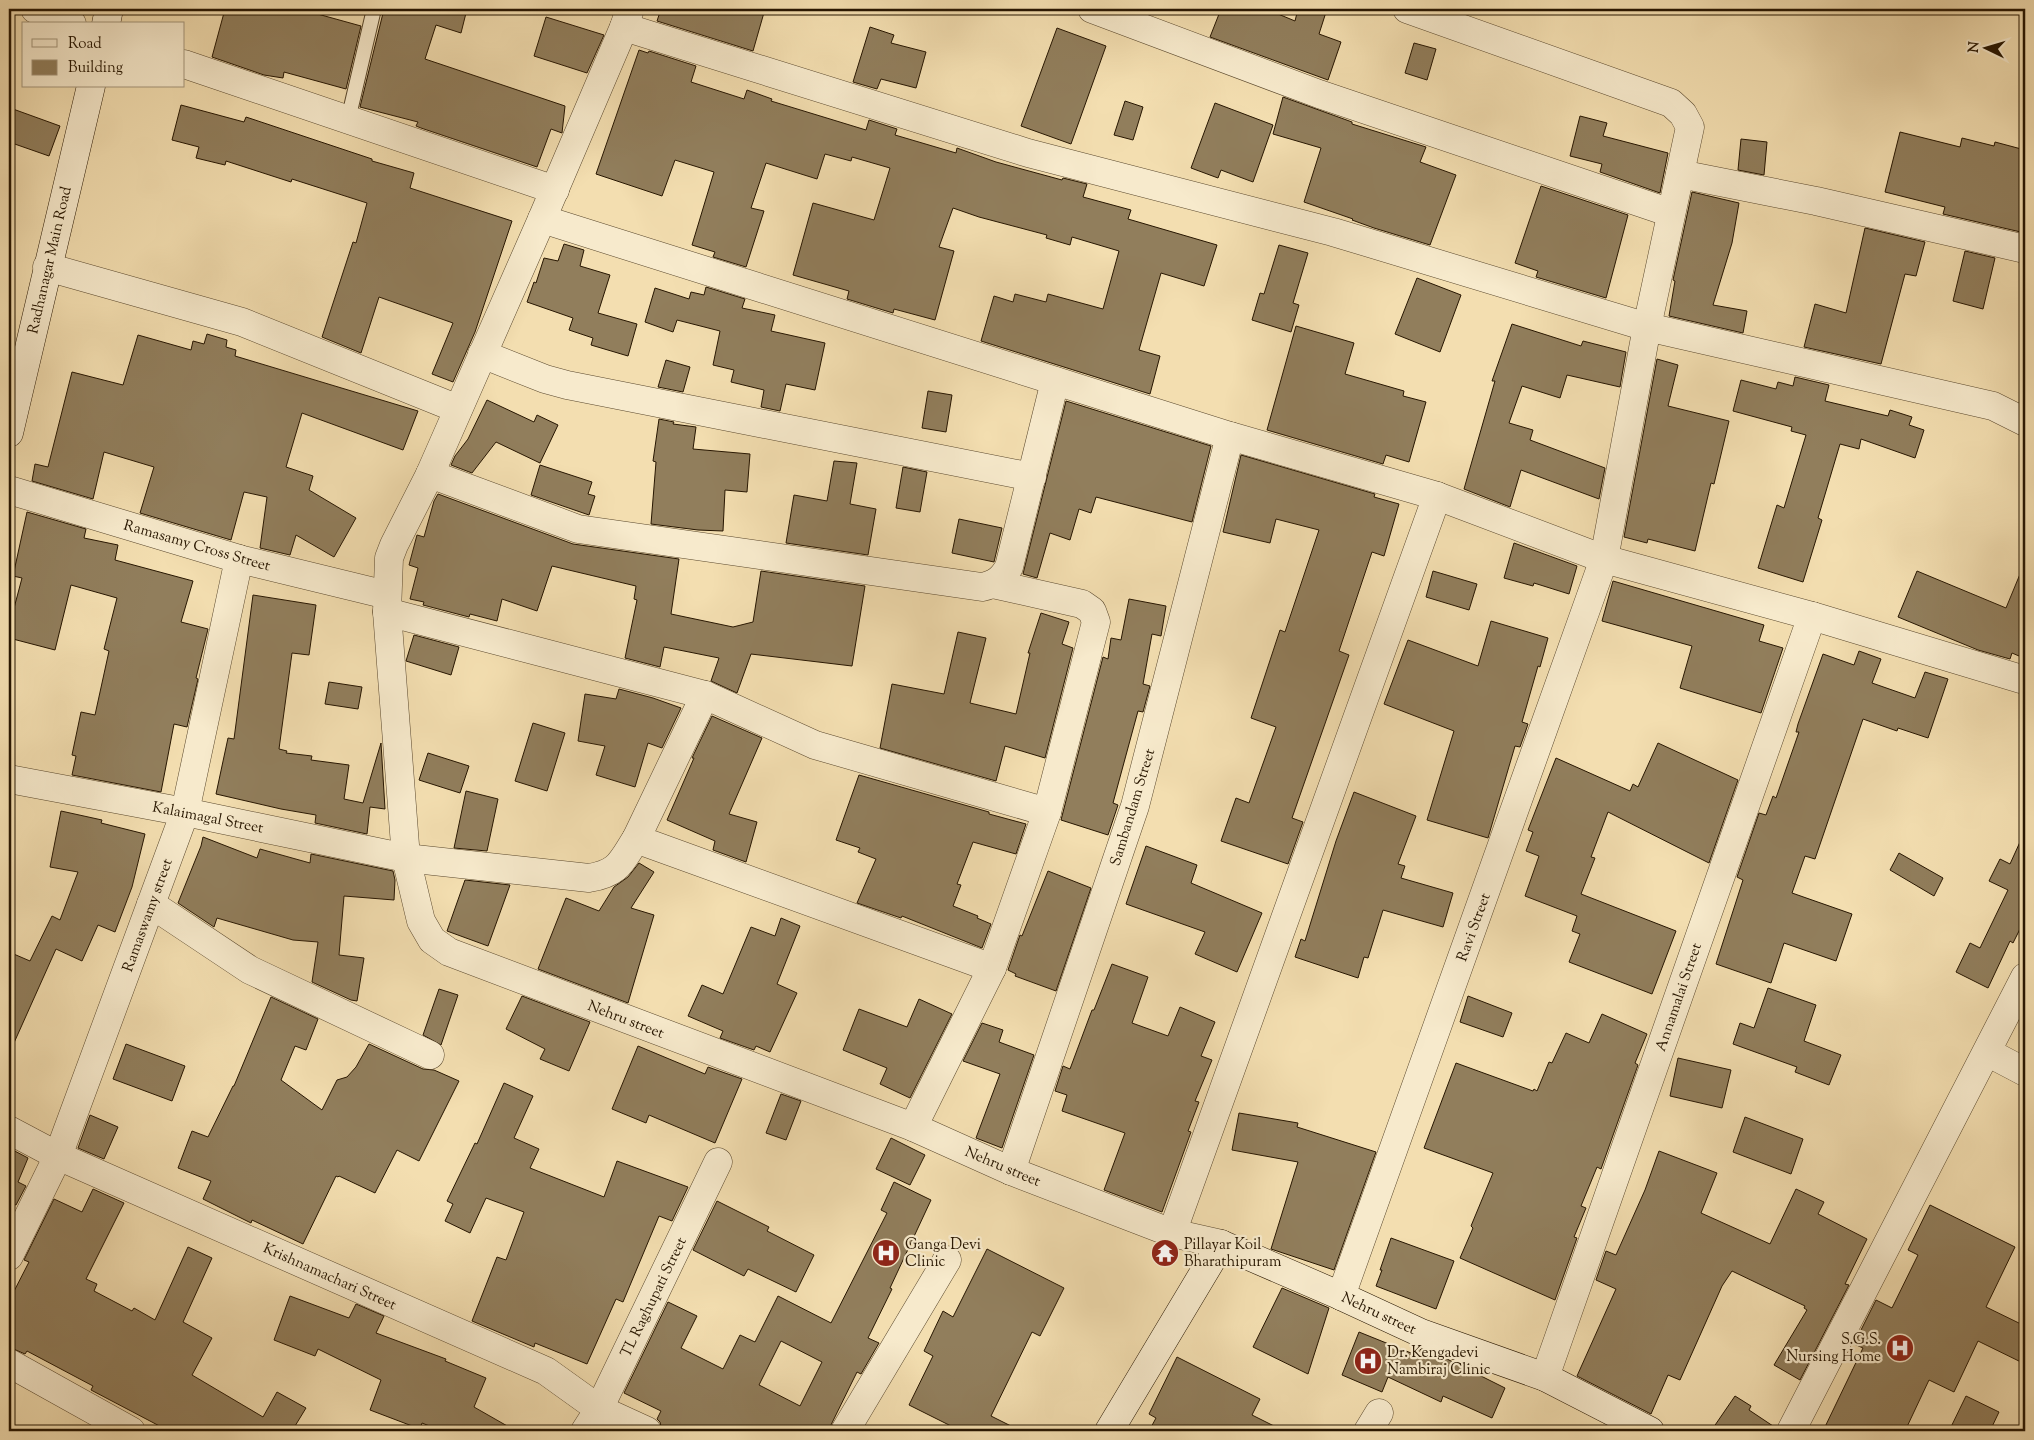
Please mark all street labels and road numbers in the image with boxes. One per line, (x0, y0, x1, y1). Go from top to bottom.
street label: Radhanagar Main Road (23, 184, 78, 336)
street label: Ramasamy Cross Street (121, 515, 272, 577)
street label: Sambandam Street (1106, 746, 1161, 869)
street label: Kalaimagal Street (150, 797, 265, 840)
street label: Ramaswamy street (118, 856, 179, 975)
street label: Ravi Street (1452, 890, 1497, 965)
street label: Annamalai Street (1651, 940, 1708, 1055)
street label: Nehru street (584, 996, 667, 1045)
street label: Nehru street (961, 1142, 1044, 1193)
street label: TL Raghupati Street (616, 1234, 693, 1361)
street label: Krishnamachari Street (259, 1238, 399, 1316)
street label: Nehru street (1337, 1288, 1419, 1341)

